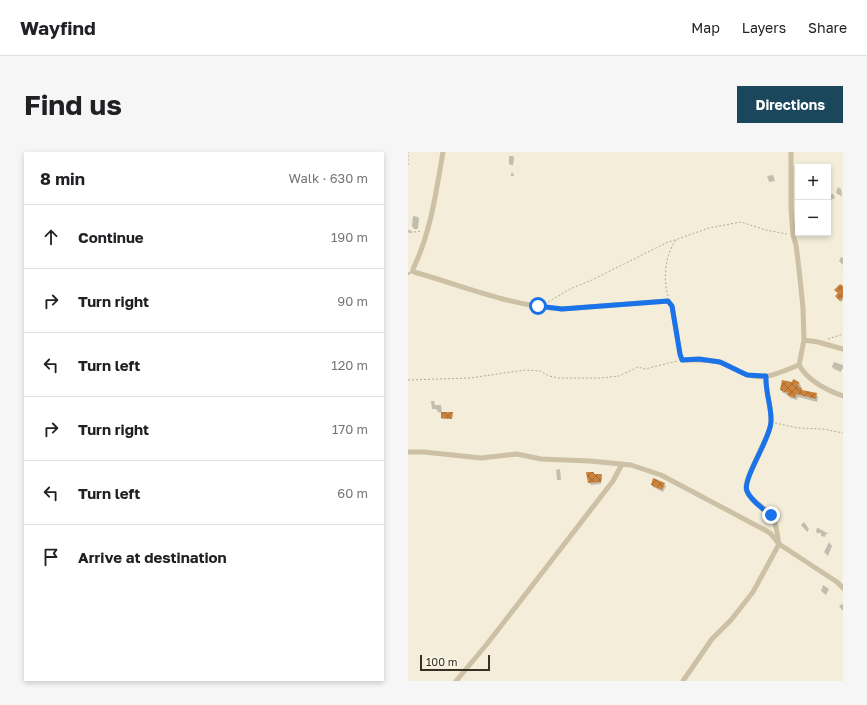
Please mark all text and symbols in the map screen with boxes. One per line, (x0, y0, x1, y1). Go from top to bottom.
text: Wayfind (20, 16, 96, 39)
text: Map (691, 19, 720, 36)
text: Layers (742, 19, 786, 36)
text: Share (808, 19, 847, 36)
button: Directions (737, 86, 843, 123)
text: Find us (24, 88, 122, 121)
map controls (795, 164, 831, 236)
button: + (795, 164, 831, 200)
text: 8 min (40, 168, 85, 189)
text: Walk · 630 m (289, 170, 368, 186)
button: − (795, 200, 831, 236)
icon: ahead (40, 226, 62, 248)
text: Continue (78, 228, 144, 246)
text: 190 m (331, 229, 368, 245)
icon: right (40, 290, 62, 312)
text: Turn right (78, 292, 149, 310)
text: 90 m (337, 293, 368, 309)
route start (529, 297, 547, 315)
icon: left (40, 354, 62, 376)
text: Turn left (78, 356, 140, 374)
text: 120 m (331, 357, 368, 373)
icon: right (40, 418, 62, 440)
text: Turn right (78, 420, 149, 438)
text: 170 m (332, 421, 368, 437)
icon: left (40, 482, 62, 504)
text: Turn left (78, 484, 140, 502)
text: 60 m (337, 485, 368, 501)
route end (762, 506, 780, 524)
icon: arrive (40, 546, 62, 568)
text: Arrive at destination (78, 548, 227, 566)
scale bar (420, 653, 490, 672)
text: 100 m (426, 655, 457, 668)

